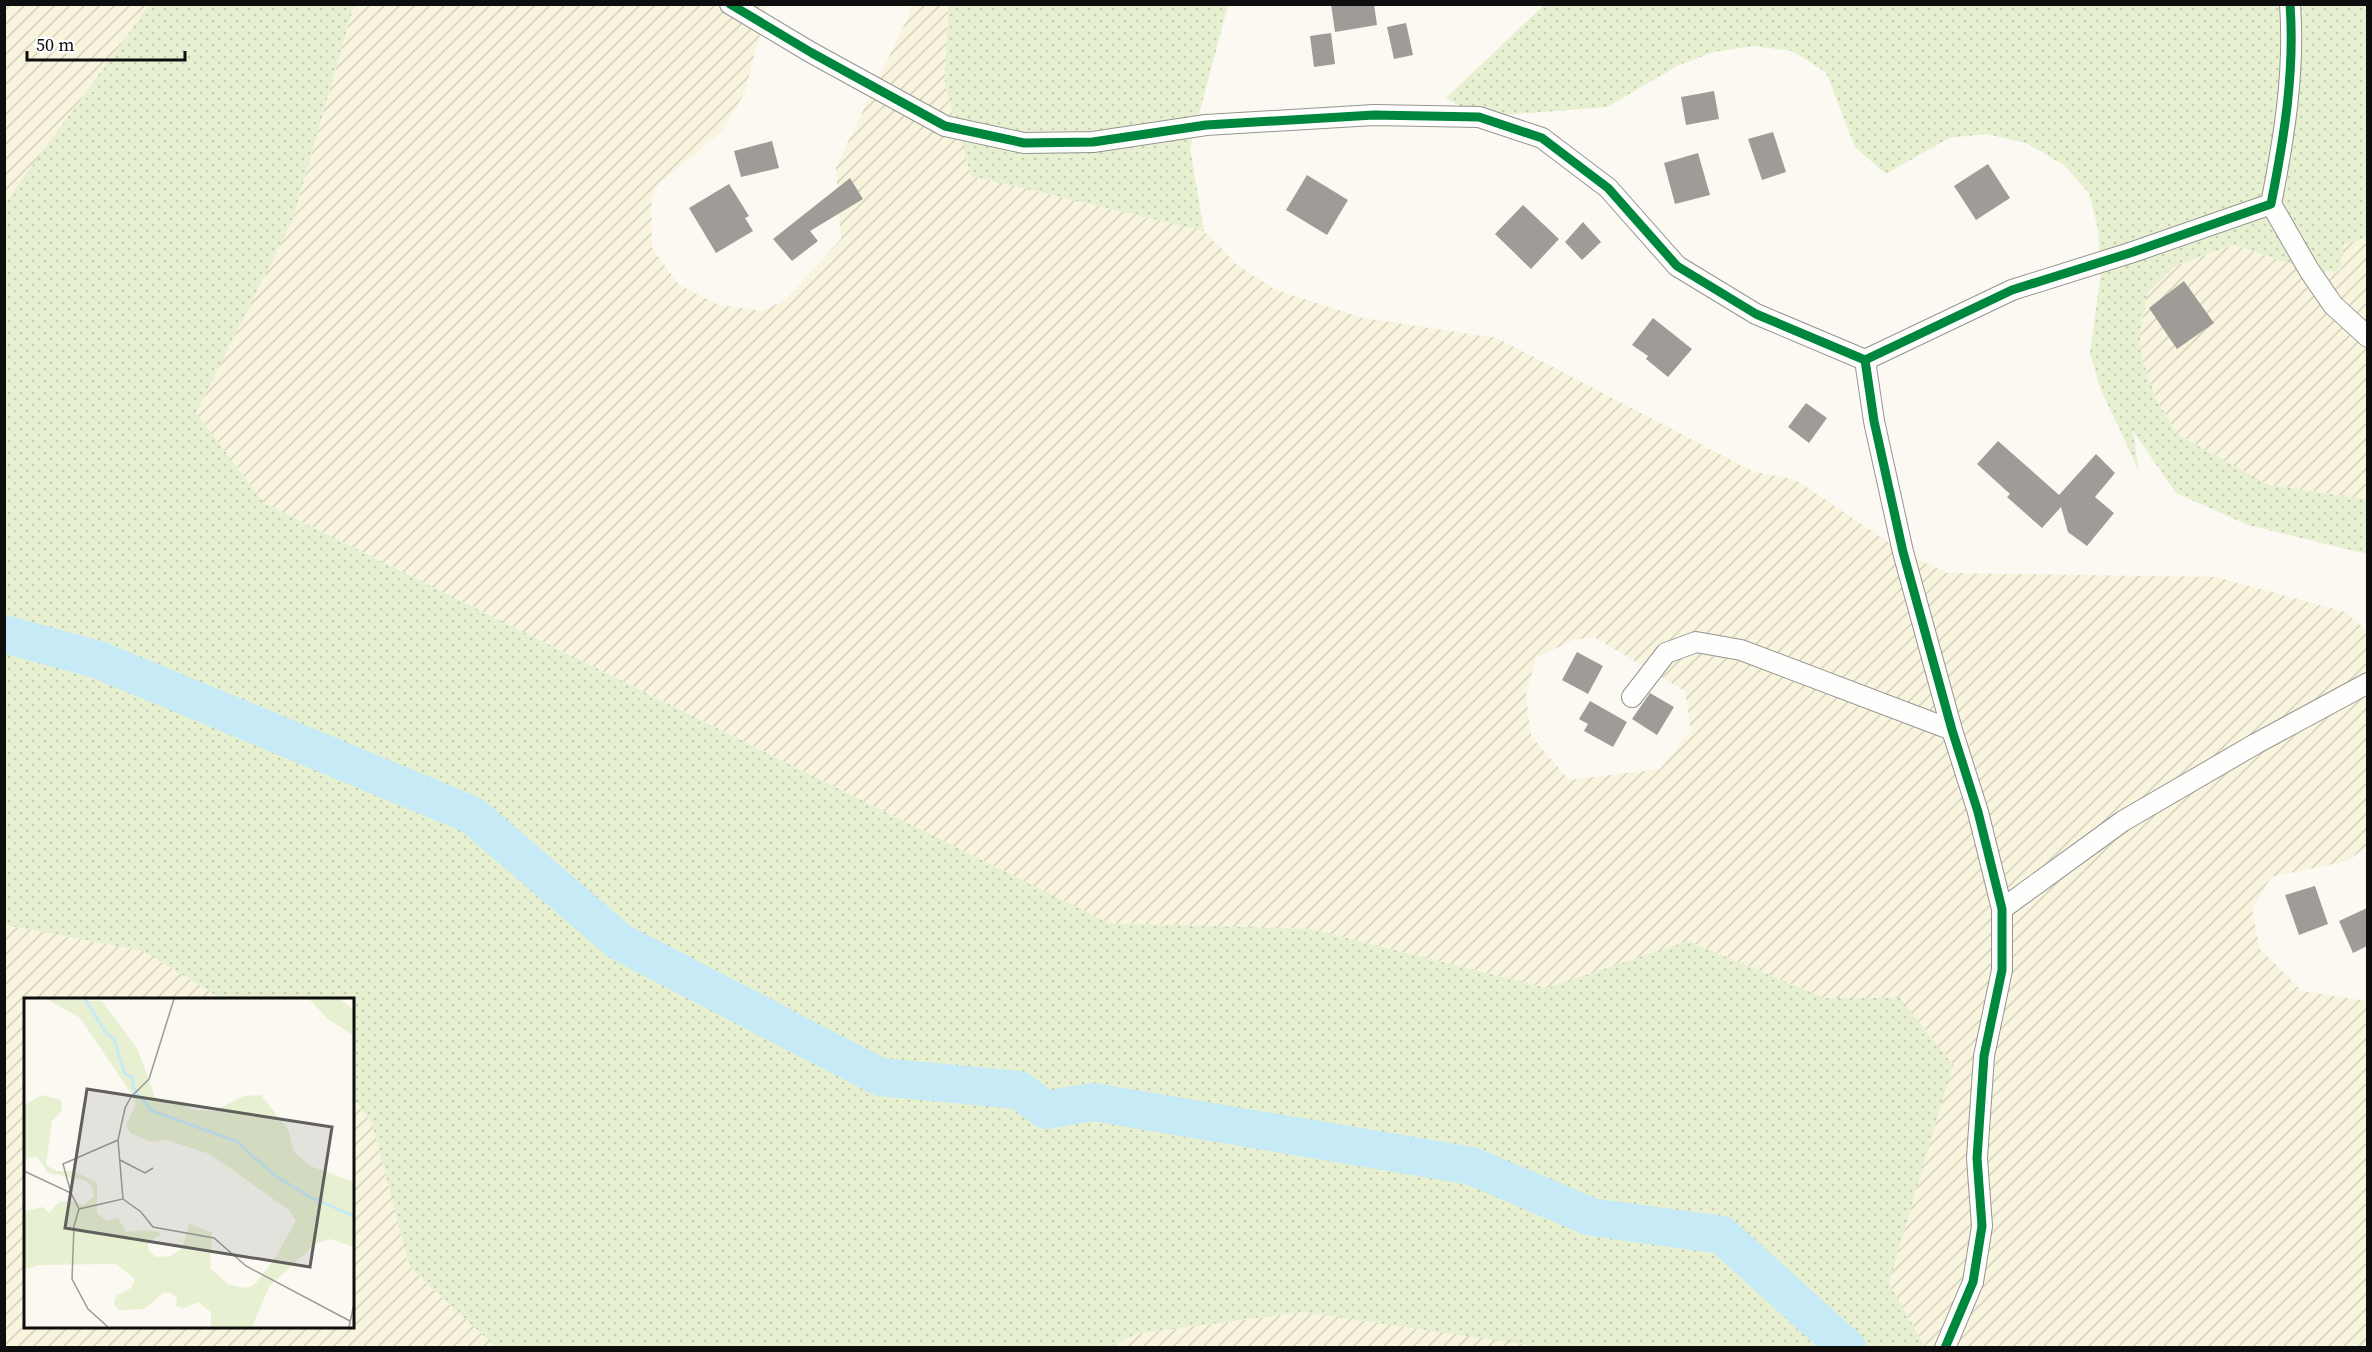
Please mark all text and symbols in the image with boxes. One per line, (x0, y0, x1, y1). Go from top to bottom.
scale bar (27, 24, 184, 62)
text: 50 m (36, 32, 74, 57)
inset map (24, 998, 354, 1328)

